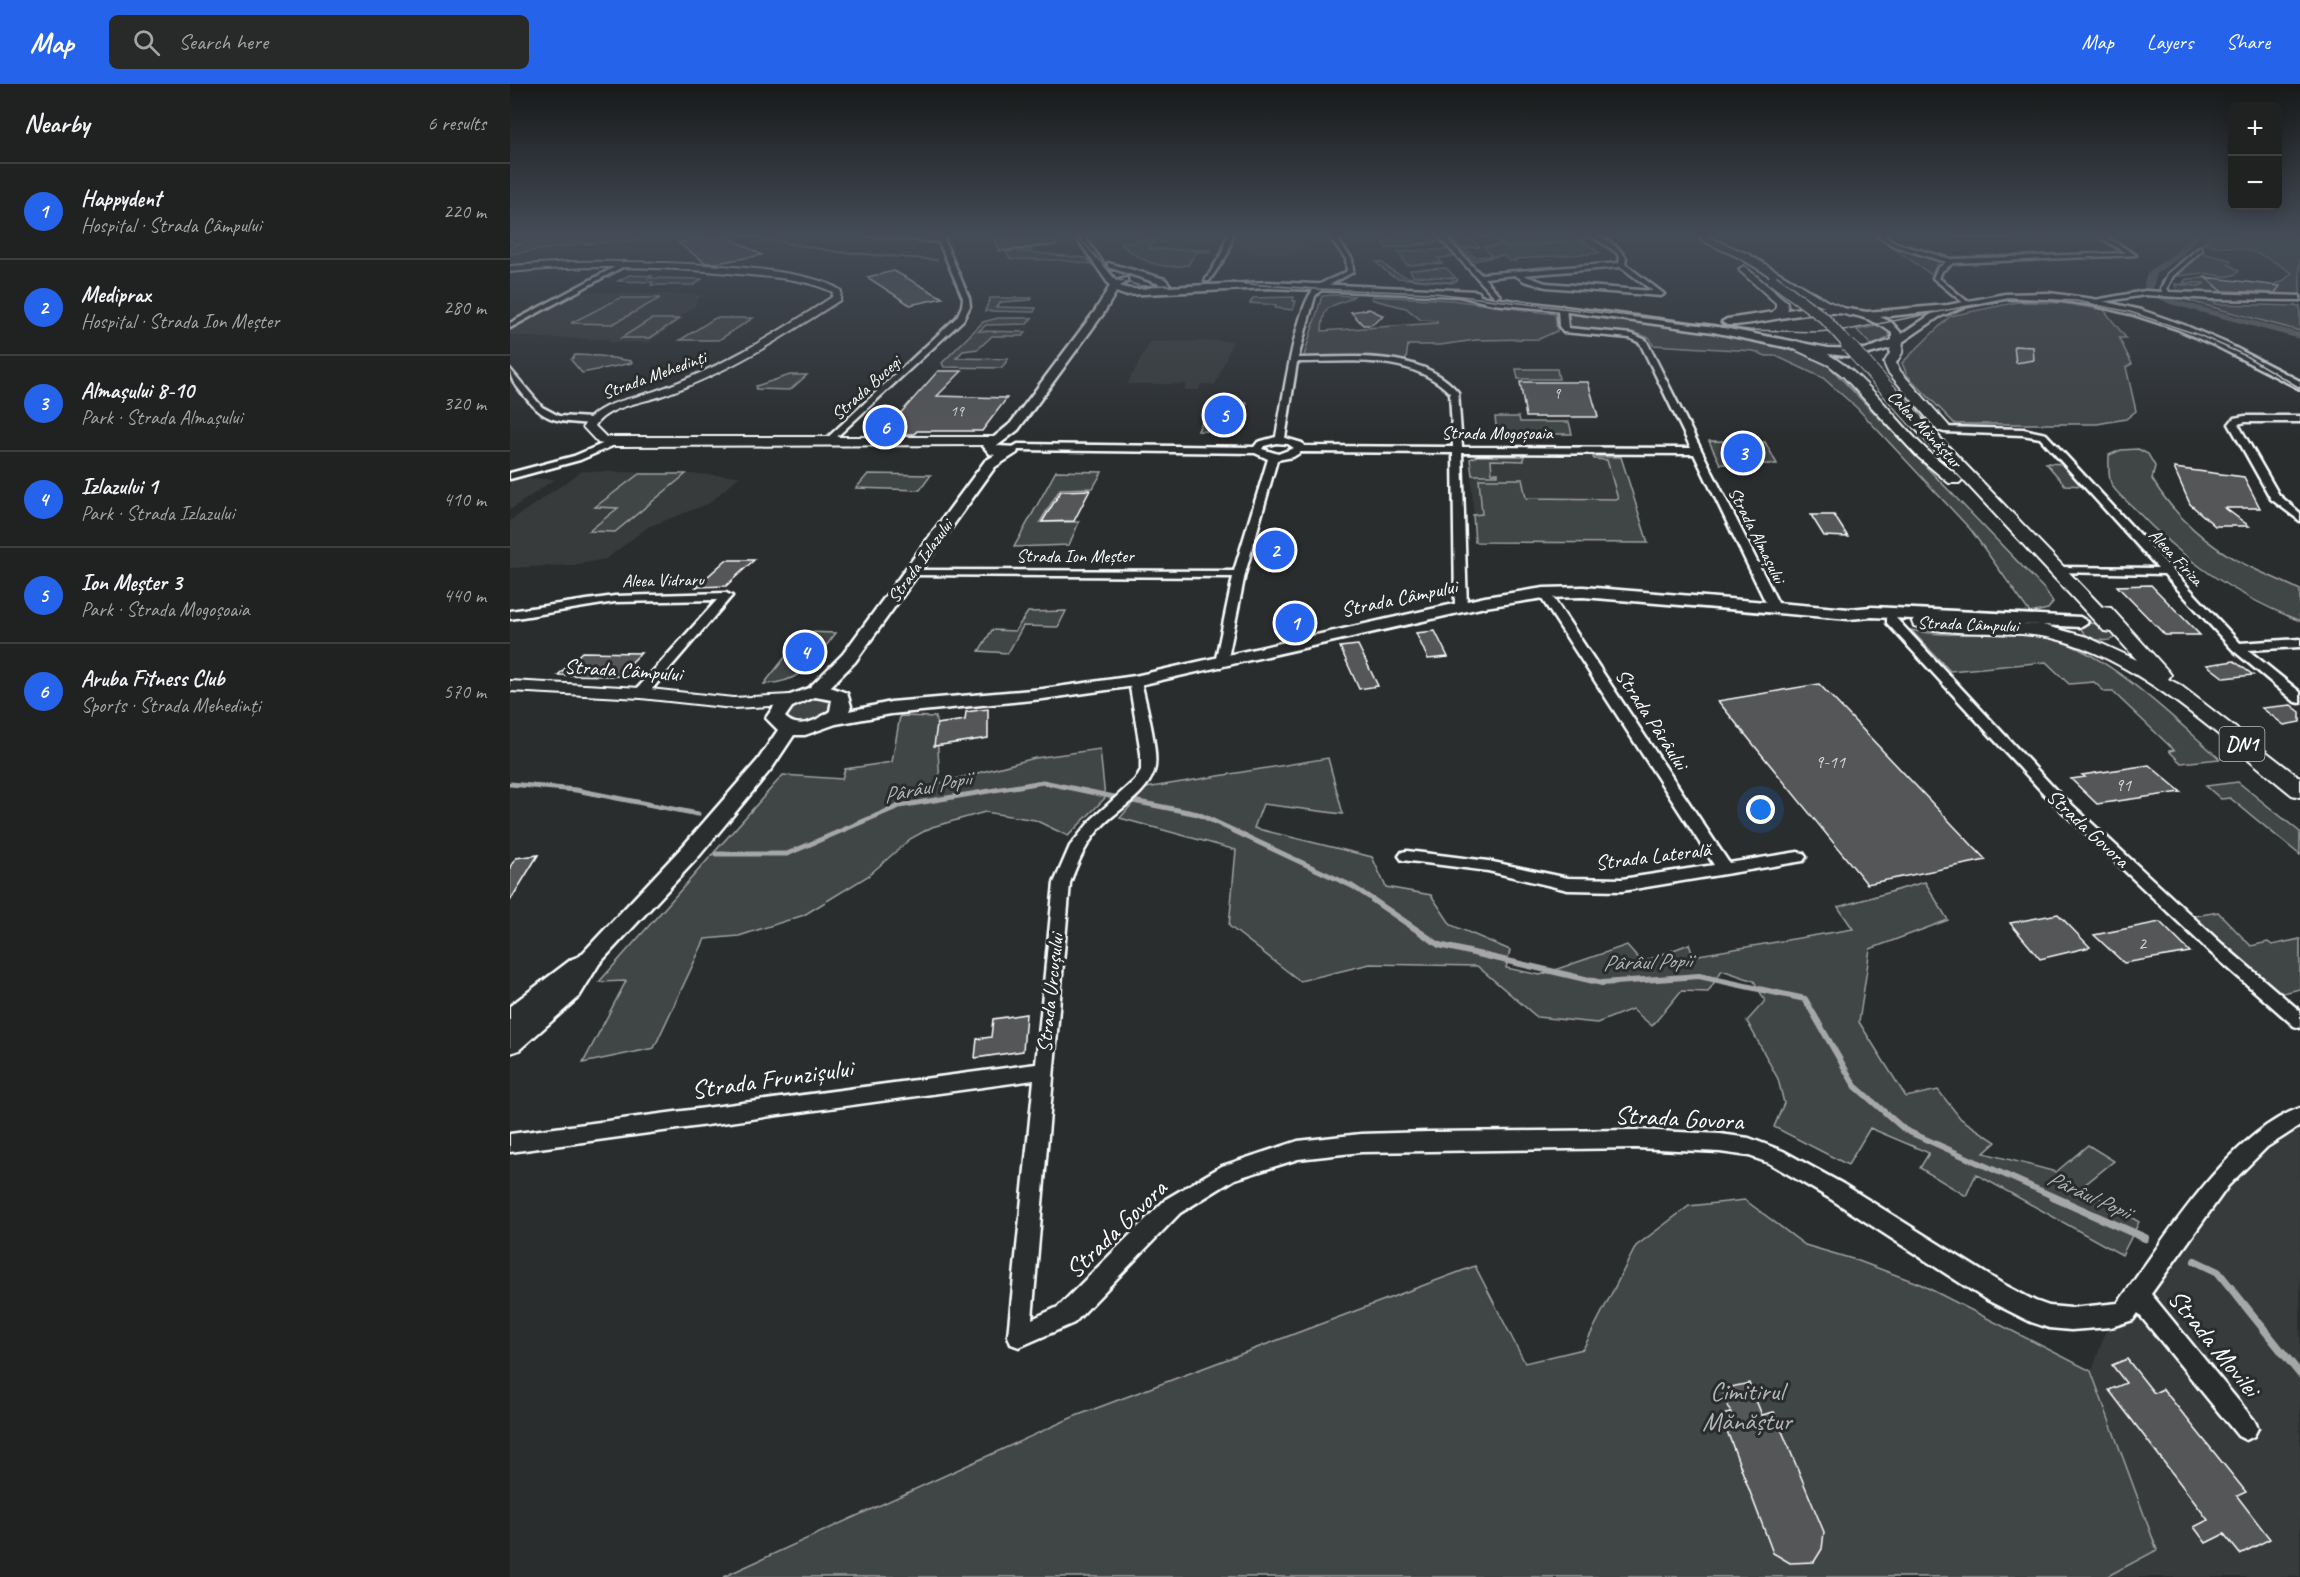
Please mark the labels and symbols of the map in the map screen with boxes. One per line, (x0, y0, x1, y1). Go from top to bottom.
street label: Strada Mehedinți (599, 345, 711, 404)
street label: Strada Bucegi (827, 349, 907, 425)
house number: 9 (1554, 384, 1562, 403)
street label: Calea Mănăștur (1883, 385, 1968, 474)
pin: 5 (1204, 392, 1244, 438)
house number: 19 (950, 402, 965, 421)
pin: 6 (866, 404, 904, 450)
street label: Strada Mogoșoaia (1441, 422, 1554, 444)
pin: 3 (1724, 430, 1762, 476)
street label: Strada Almașului (1723, 483, 1792, 589)
street label: Strada Izlazului (883, 513, 959, 607)
street label: Aleea Firiza (2144, 524, 2209, 591)
pin: 2 (1256, 528, 1294, 572)
street label: Strada Ion Meșter (1016, 545, 1135, 567)
street label: Aleea Vidraru (622, 568, 705, 592)
street label: Strada Câmpului (1339, 572, 1462, 623)
pin: 1 (1276, 600, 1314, 646)
street label: Strada Câmpului (1917, 611, 2021, 637)
pin: 4 (786, 630, 824, 674)
street label: Strada Câmpului (563, 653, 686, 687)
street label: Strada Pârâului (1610, 664, 1696, 777)
road number: DN1 (2220, 727, 2264, 761)
house number: 9-11 (1815, 751, 1846, 773)
water label: Pârâul Popii (881, 763, 979, 810)
house number: 91 (2115, 774, 2132, 796)
street label: Strada Govora (2041, 783, 2136, 874)
your location (1746, 795, 1775, 824)
street label: Strada Laterală (1594, 836, 1714, 876)
street label: Strada Urcușului (1031, 929, 1069, 1054)
house number: 2 (2138, 932, 2148, 954)
water label: Pârâul Popii (1602, 946, 1698, 978)
street label: Strada Frunzișului (689, 1051, 858, 1107)
street label: Strada Govora (1614, 1098, 1746, 1138)
water label: Pârâul Popii (2043, 1164, 2141, 1228)
street label: Strada Govora (1058, 1171, 1175, 1286)
street label: Strada Movilei (2161, 1283, 2269, 1406)
park label: Cimitirul Mănăștur (1702, 1375, 1793, 1438)

